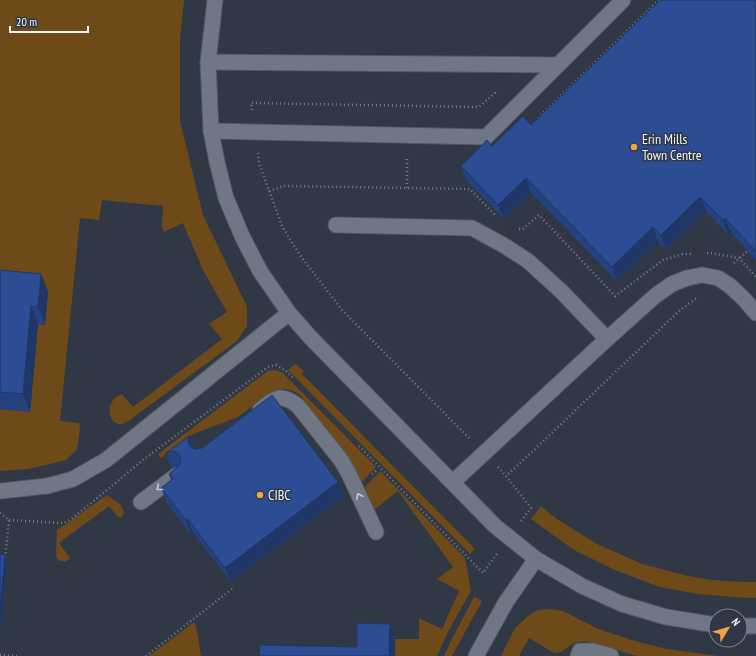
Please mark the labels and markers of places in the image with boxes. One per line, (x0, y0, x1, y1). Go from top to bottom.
place label: Erin Mills Town Centre (642, 130, 702, 164)
marker: Erin Mills Town Centre (629, 142, 639, 152)
place label: CIBC (268, 486, 291, 504)
marker: CIBC (255, 490, 265, 500)

